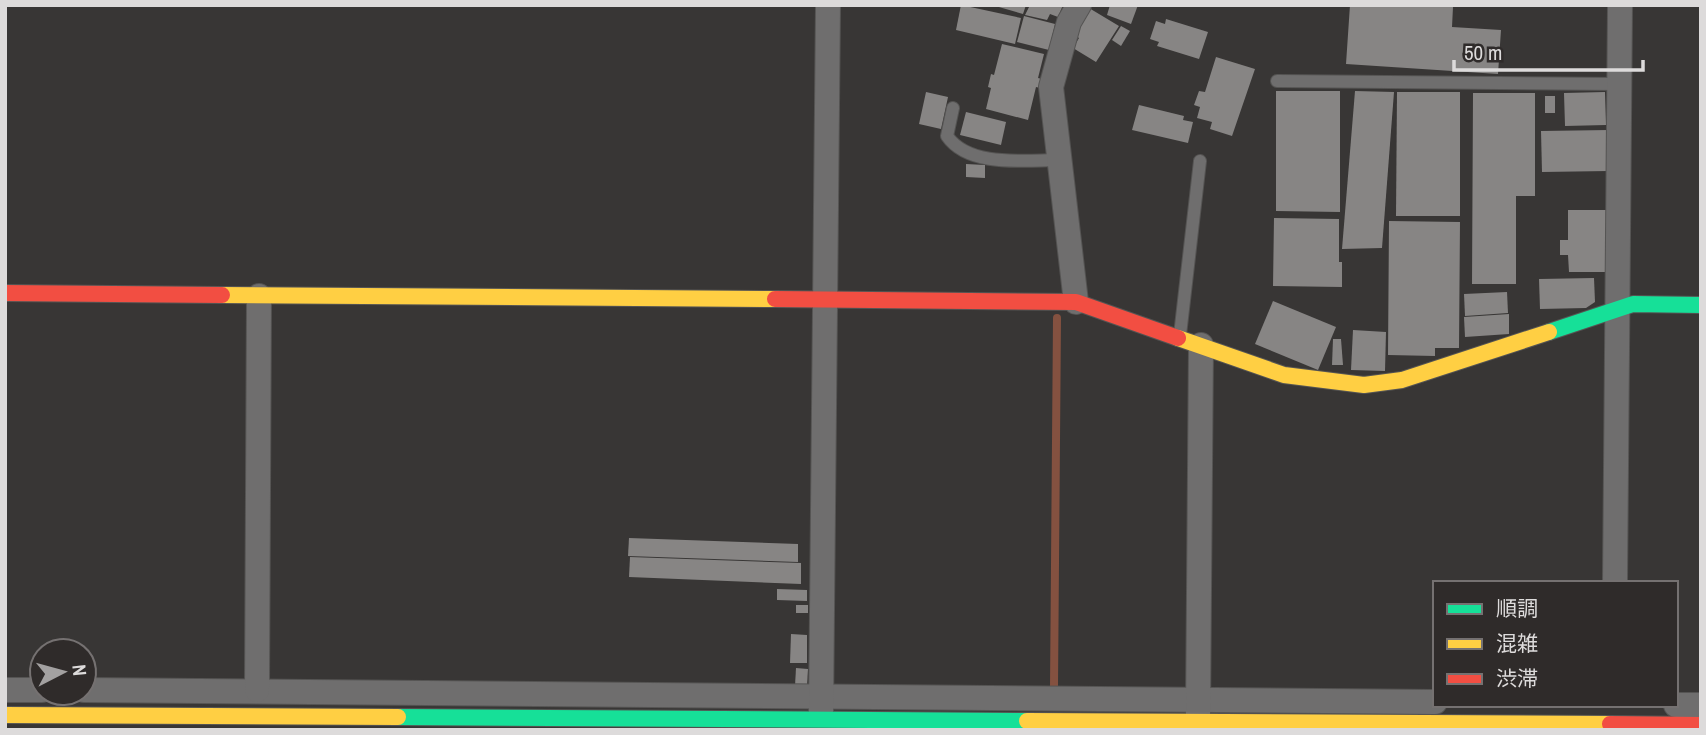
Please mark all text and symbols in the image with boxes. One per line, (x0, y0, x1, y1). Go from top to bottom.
scale bar (1454, 28, 1643, 72)
text: 50 m (1464, 38, 1502, 67)
legend (1433, 581, 1678, 707)
text: 順調 (1496, 594, 1538, 623)
text: 混雑 (1496, 629, 1538, 658)
north arrow (28, 637, 98, 707)
text: N (66, 663, 93, 677)
text: 渋滞 (1496, 664, 1538, 693)

